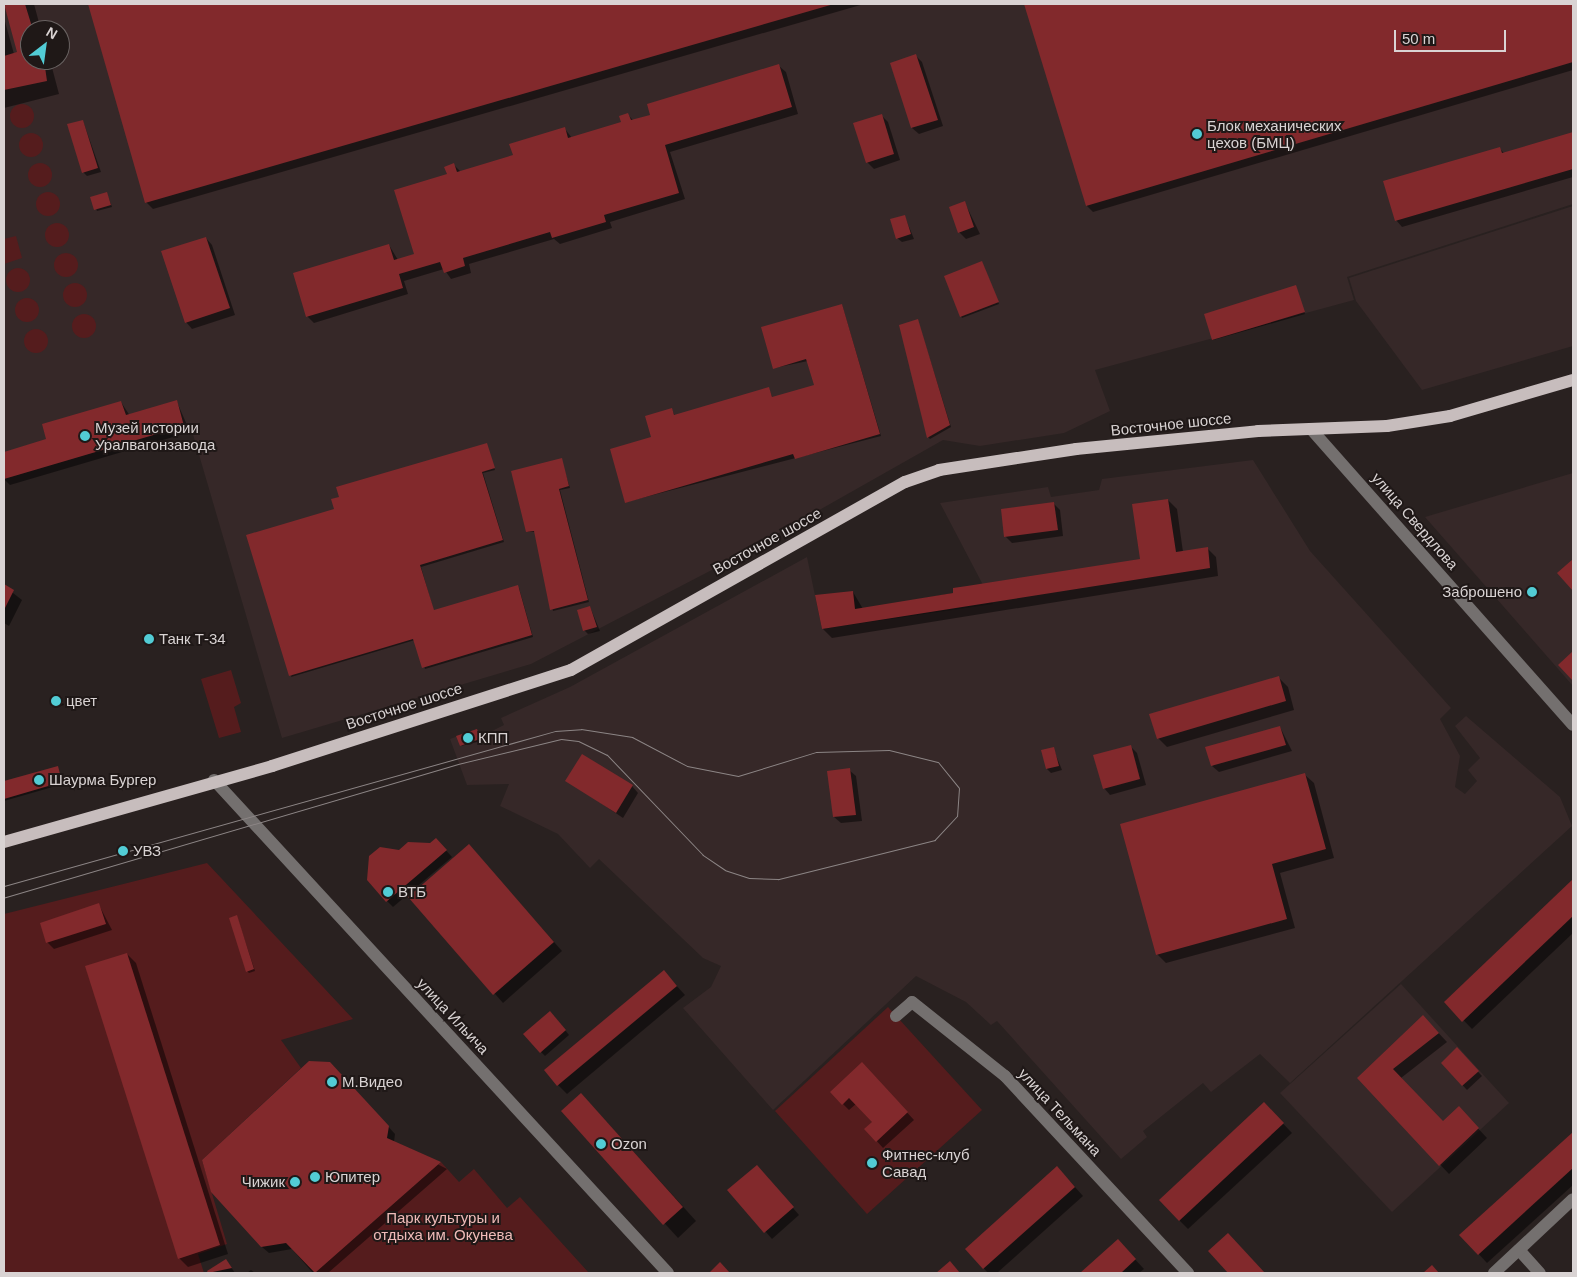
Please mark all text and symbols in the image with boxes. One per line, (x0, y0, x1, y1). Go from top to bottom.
north arrow (20, 20, 70, 70)
scale bar (1397, 20, 1510, 52)
text: N (44, 23, 60, 42)
text: 50 m (1402, 30, 1435, 47)
place label: Блок механических цехов (БМЦ) (1207, 116, 1341, 151)
marker: Блок механических цехов (БМЦ) (1191, 128, 1203, 140)
street label: Восточное шоссе (1110, 409, 1232, 439)
place label: Музей истории Уралвагонзавода (95, 418, 215, 453)
marker: Музей истории Уралвагонзавода (79, 430, 91, 442)
street label: улица Свердлова (1368, 469, 1462, 573)
street label: Восточное шоссе (710, 504, 824, 578)
place label: Заброшено (1442, 583, 1522, 601)
marker: Заброшено (1526, 586, 1538, 598)
place label: Танк Т-34 (159, 630, 226, 648)
marker: Танк Т-34 (143, 633, 155, 645)
street label: Восточное шоссе (344, 679, 464, 733)
place label: цвет (66, 692, 97, 710)
marker: цвет (50, 695, 62, 707)
place label: КПП (478, 729, 508, 747)
marker: КПП (462, 732, 474, 744)
place label: Шаурма Бургер (49, 771, 156, 789)
marker: Шаурма Бургер (33, 774, 45, 786)
place label: УВЗ (133, 842, 161, 860)
marker: УВЗ (117, 845, 129, 857)
place label: ВТБ (398, 883, 426, 901)
marker: ВТБ (382, 886, 394, 898)
street label: улица Ильича (413, 974, 493, 1058)
street label: улица Тельмана (1015, 1064, 1105, 1160)
place label: М.Видео (342, 1073, 402, 1091)
marker: М.Видео (326, 1076, 338, 1088)
place label: Ozon (611, 1135, 647, 1153)
marker: Ozon (595, 1138, 607, 1150)
place label: Фитнес-клуб Савад (882, 1145, 970, 1180)
marker: Фитнес-клуб Савад (866, 1157, 878, 1169)
place label: Юпитер (325, 1168, 380, 1186)
marker: Юпитер (309, 1171, 321, 1183)
place label: Чижик (242, 1173, 285, 1191)
marker: Чижик (289, 1176, 301, 1188)
park label: Парк культуры и отдыха им. Окунева (373, 1208, 513, 1243)

